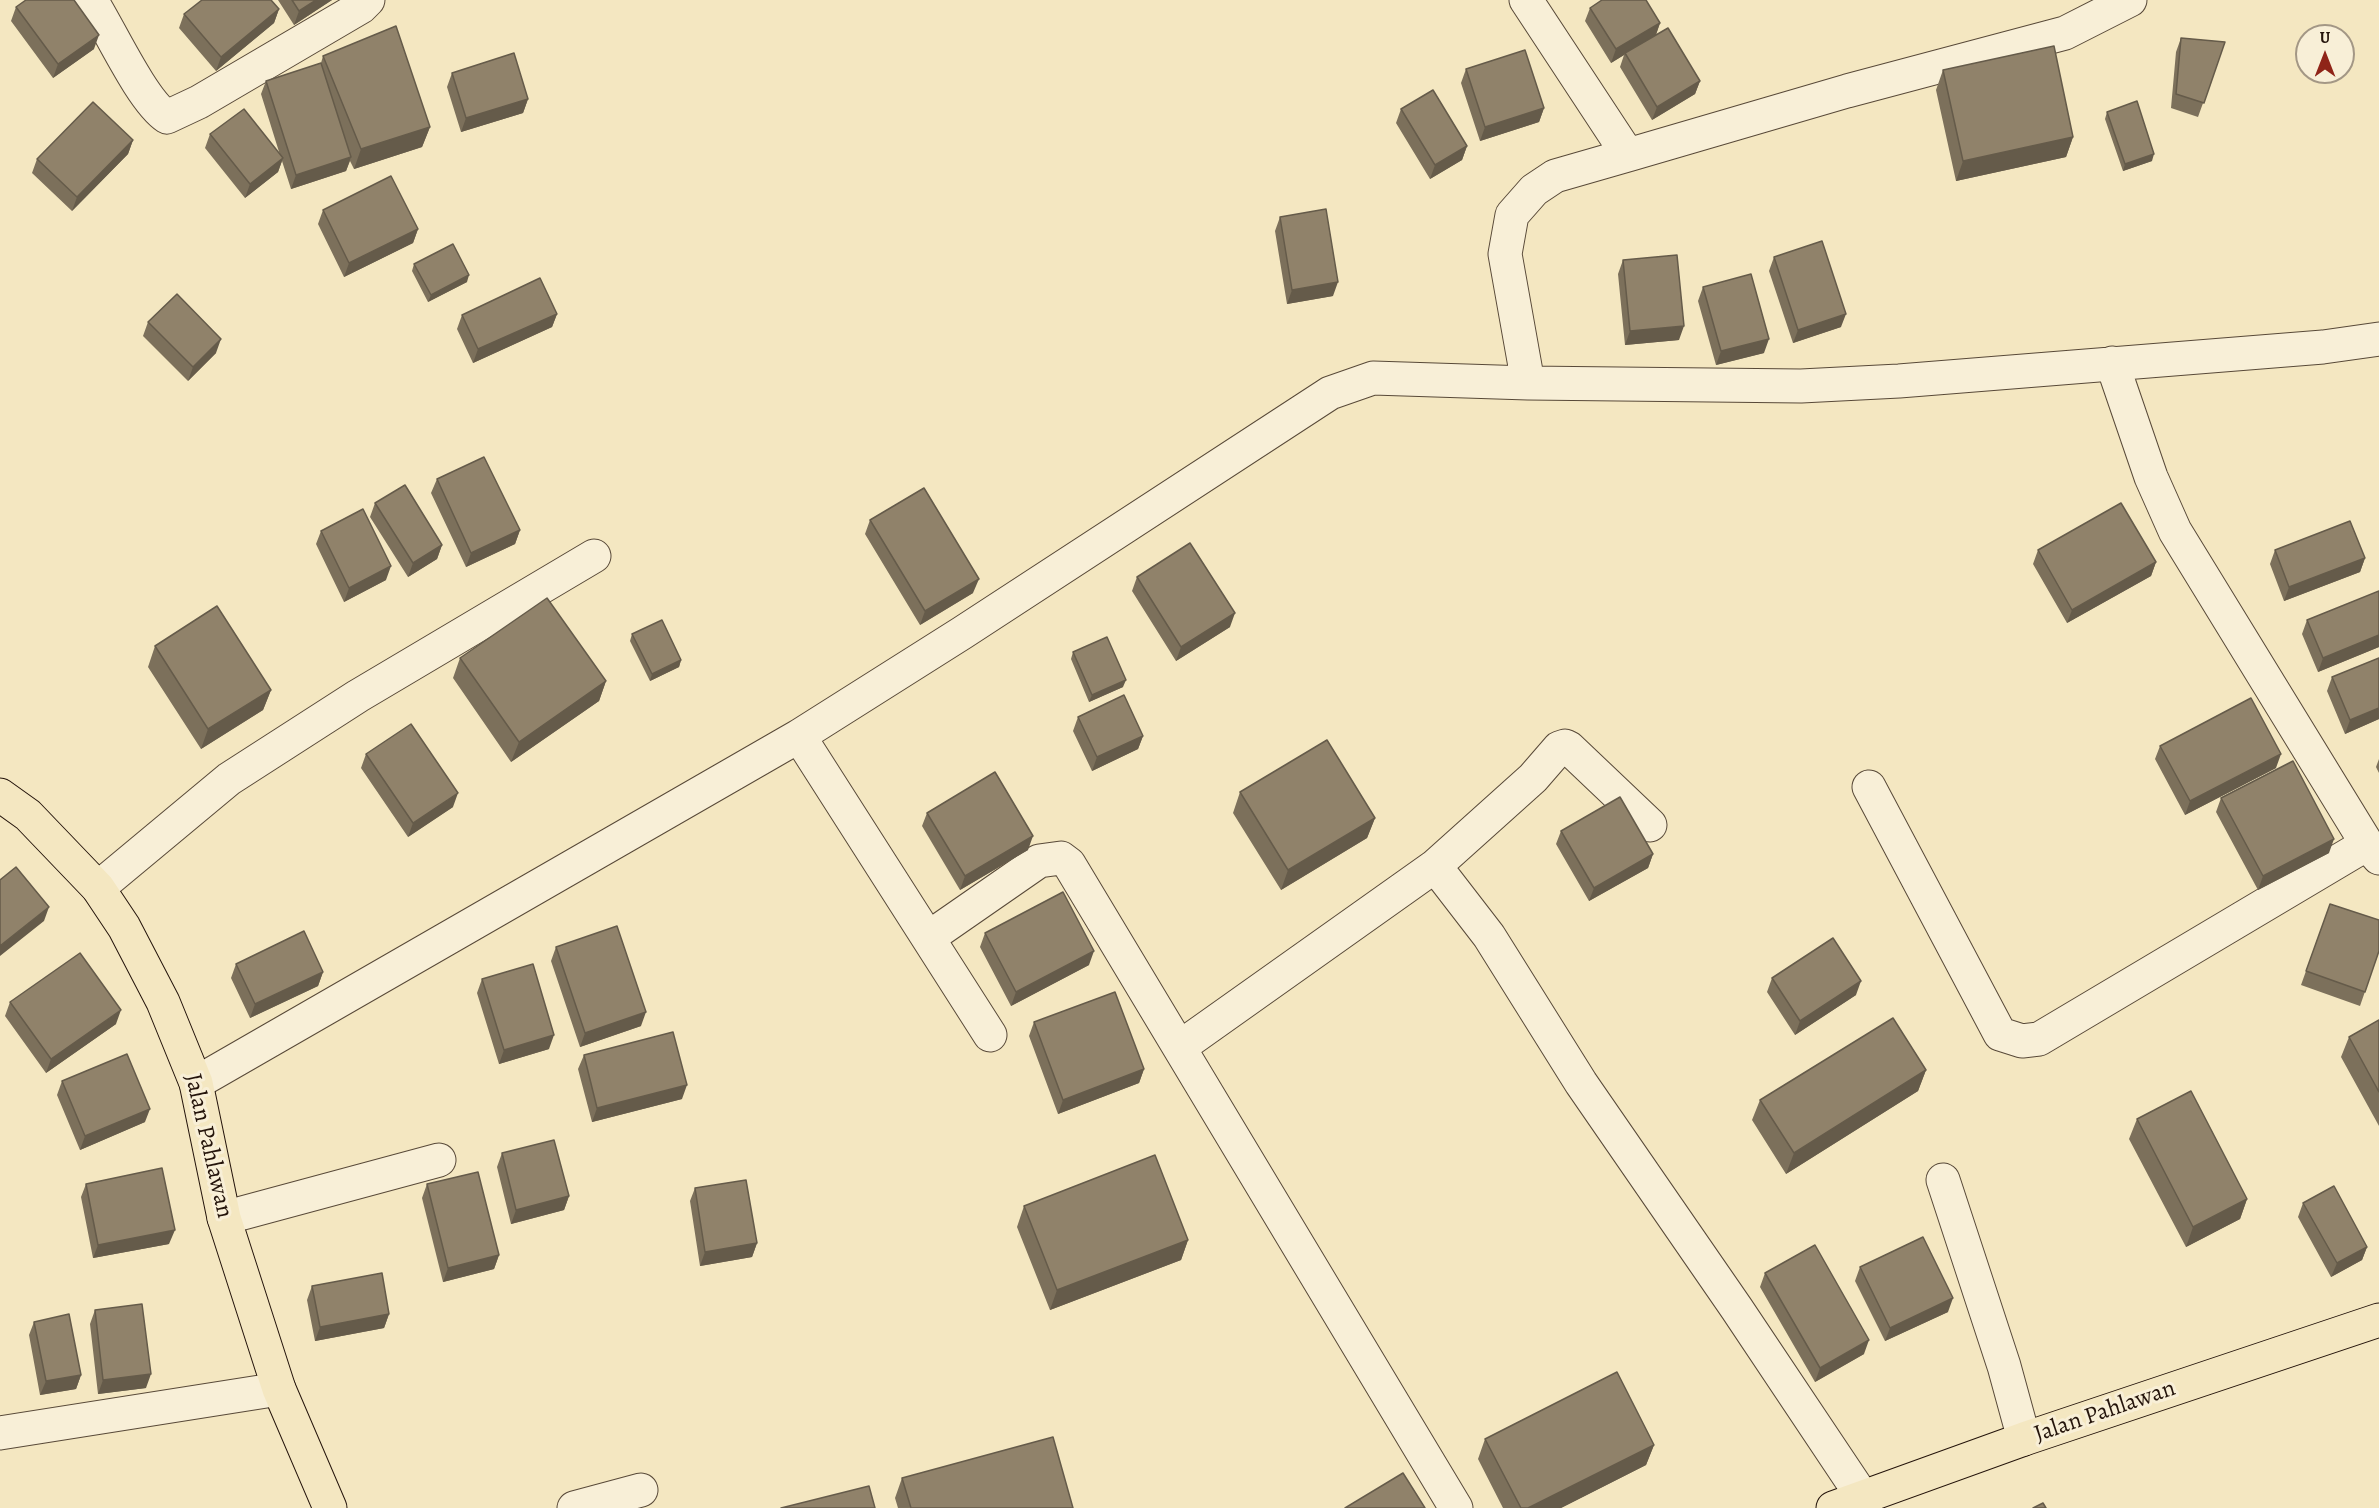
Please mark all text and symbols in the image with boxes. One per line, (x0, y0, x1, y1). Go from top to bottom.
north arrow (2295, 24, 2355, 84)
text: U (2320, 27, 2330, 49)
street label: Jalan Pahlawan (177, 1071, 239, 1221)
street label: Jalan Pahlawan (2031, 1374, 2179, 1450)

